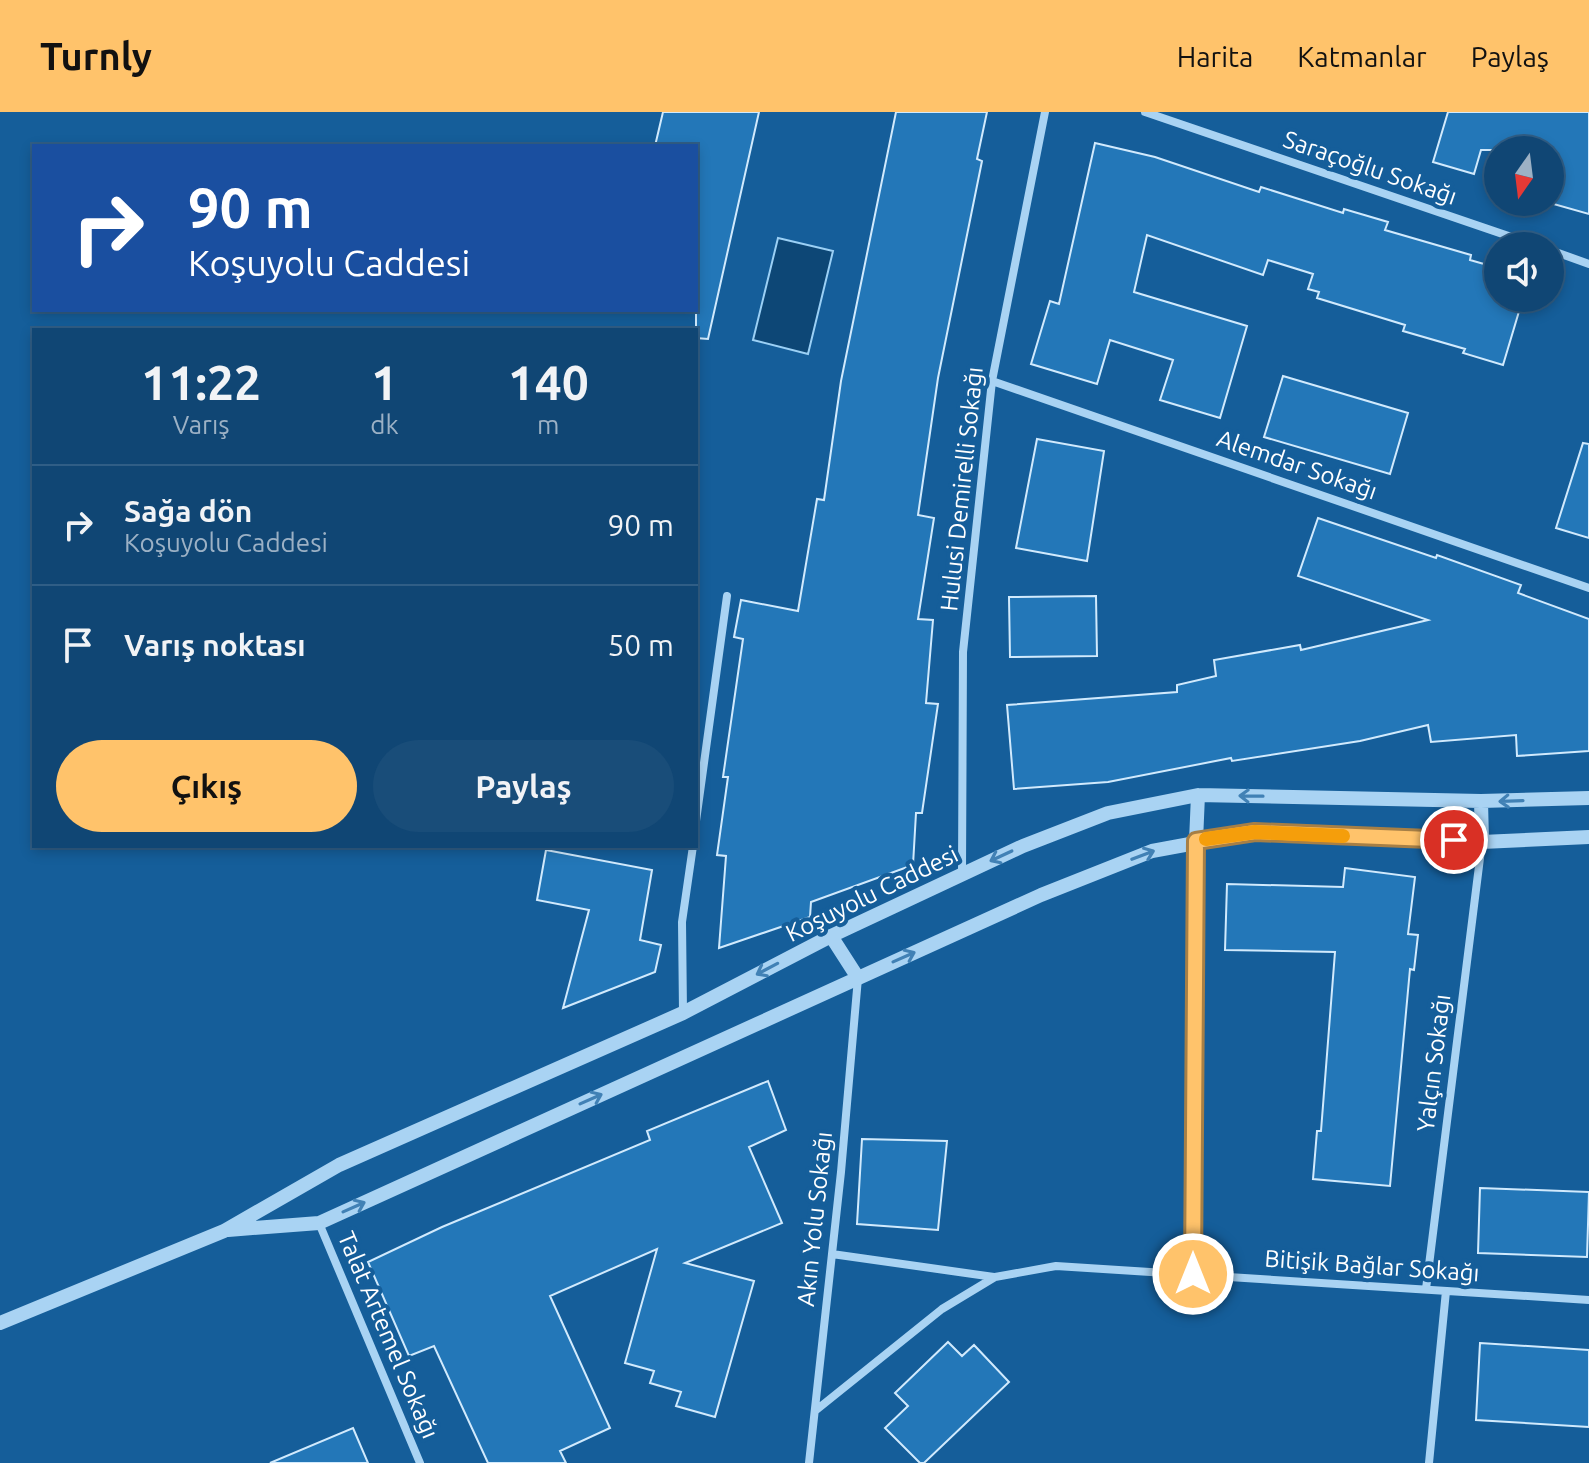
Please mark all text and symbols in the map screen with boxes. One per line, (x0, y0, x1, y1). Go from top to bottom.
text: Turnly (40, 35, 152, 77)
text: Harita (1177, 41, 1253, 72)
text: Katmanlar (1297, 41, 1427, 72)
text: Paylaş (1471, 41, 1549, 72)
street label: Saraçoğlu Sokağı (1280, 125, 1460, 210)
north arrow (1484, 136, 1564, 216)
map controls (1484, 136, 1564, 312)
icon: right (56, 176, 160, 280)
text: 90 m (188, 176, 313, 239)
button: sound (1484, 232, 1564, 312)
text: Koşuyolu Caddesi (188, 242, 470, 283)
text: 11:22 (141, 355, 261, 409)
text: 1 (371, 355, 398, 409)
text: 140 (508, 355, 589, 409)
street label: Hulusi Demirelli Sokağı (935, 365, 988, 613)
text: Varış (173, 410, 230, 439)
text: dk (370, 410, 399, 439)
text: m (537, 410, 560, 439)
street label: Alemdar Sokağı (1214, 424, 1381, 505)
text: Sağa dön (124, 494, 252, 528)
icon: right (56, 503, 100, 547)
text: 90 m (607, 508, 674, 542)
text: Koşuyolu Caddesi (124, 528, 328, 557)
icon: arrive (56, 623, 100, 667)
text: Varış noktası (124, 628, 306, 662)
text: 50 m (607, 628, 674, 662)
button: Çıkış (56, 740, 357, 832)
button: Paylaş (373, 740, 674, 832)
one-way arrow (1238, 789, 1265, 804)
one-way arrow (1498, 793, 1525, 808)
pin (1420, 806, 1488, 874)
icon: arrive (1432, 818, 1476, 862)
street label: Koşuyolu Caddesi (781, 840, 962, 947)
one-way arrow (1130, 847, 1155, 861)
one-way arrow (990, 849, 1014, 864)
one-way arrow (891, 949, 916, 964)
one-way arrow (756, 962, 780, 978)
street label: Yalçın Sokağı (1412, 993, 1455, 1133)
one-way arrow (578, 1091, 602, 1106)
street label: Akın Yolu Sokağı (792, 1130, 837, 1308)
one-way arrow (341, 1198, 366, 1213)
street label: Talat Artemel Sokağı (333, 1227, 444, 1442)
position arrow (1151, 1232, 1235, 1316)
street label: Bitişik Bağlar Sokağı (1264, 1245, 1480, 1286)

